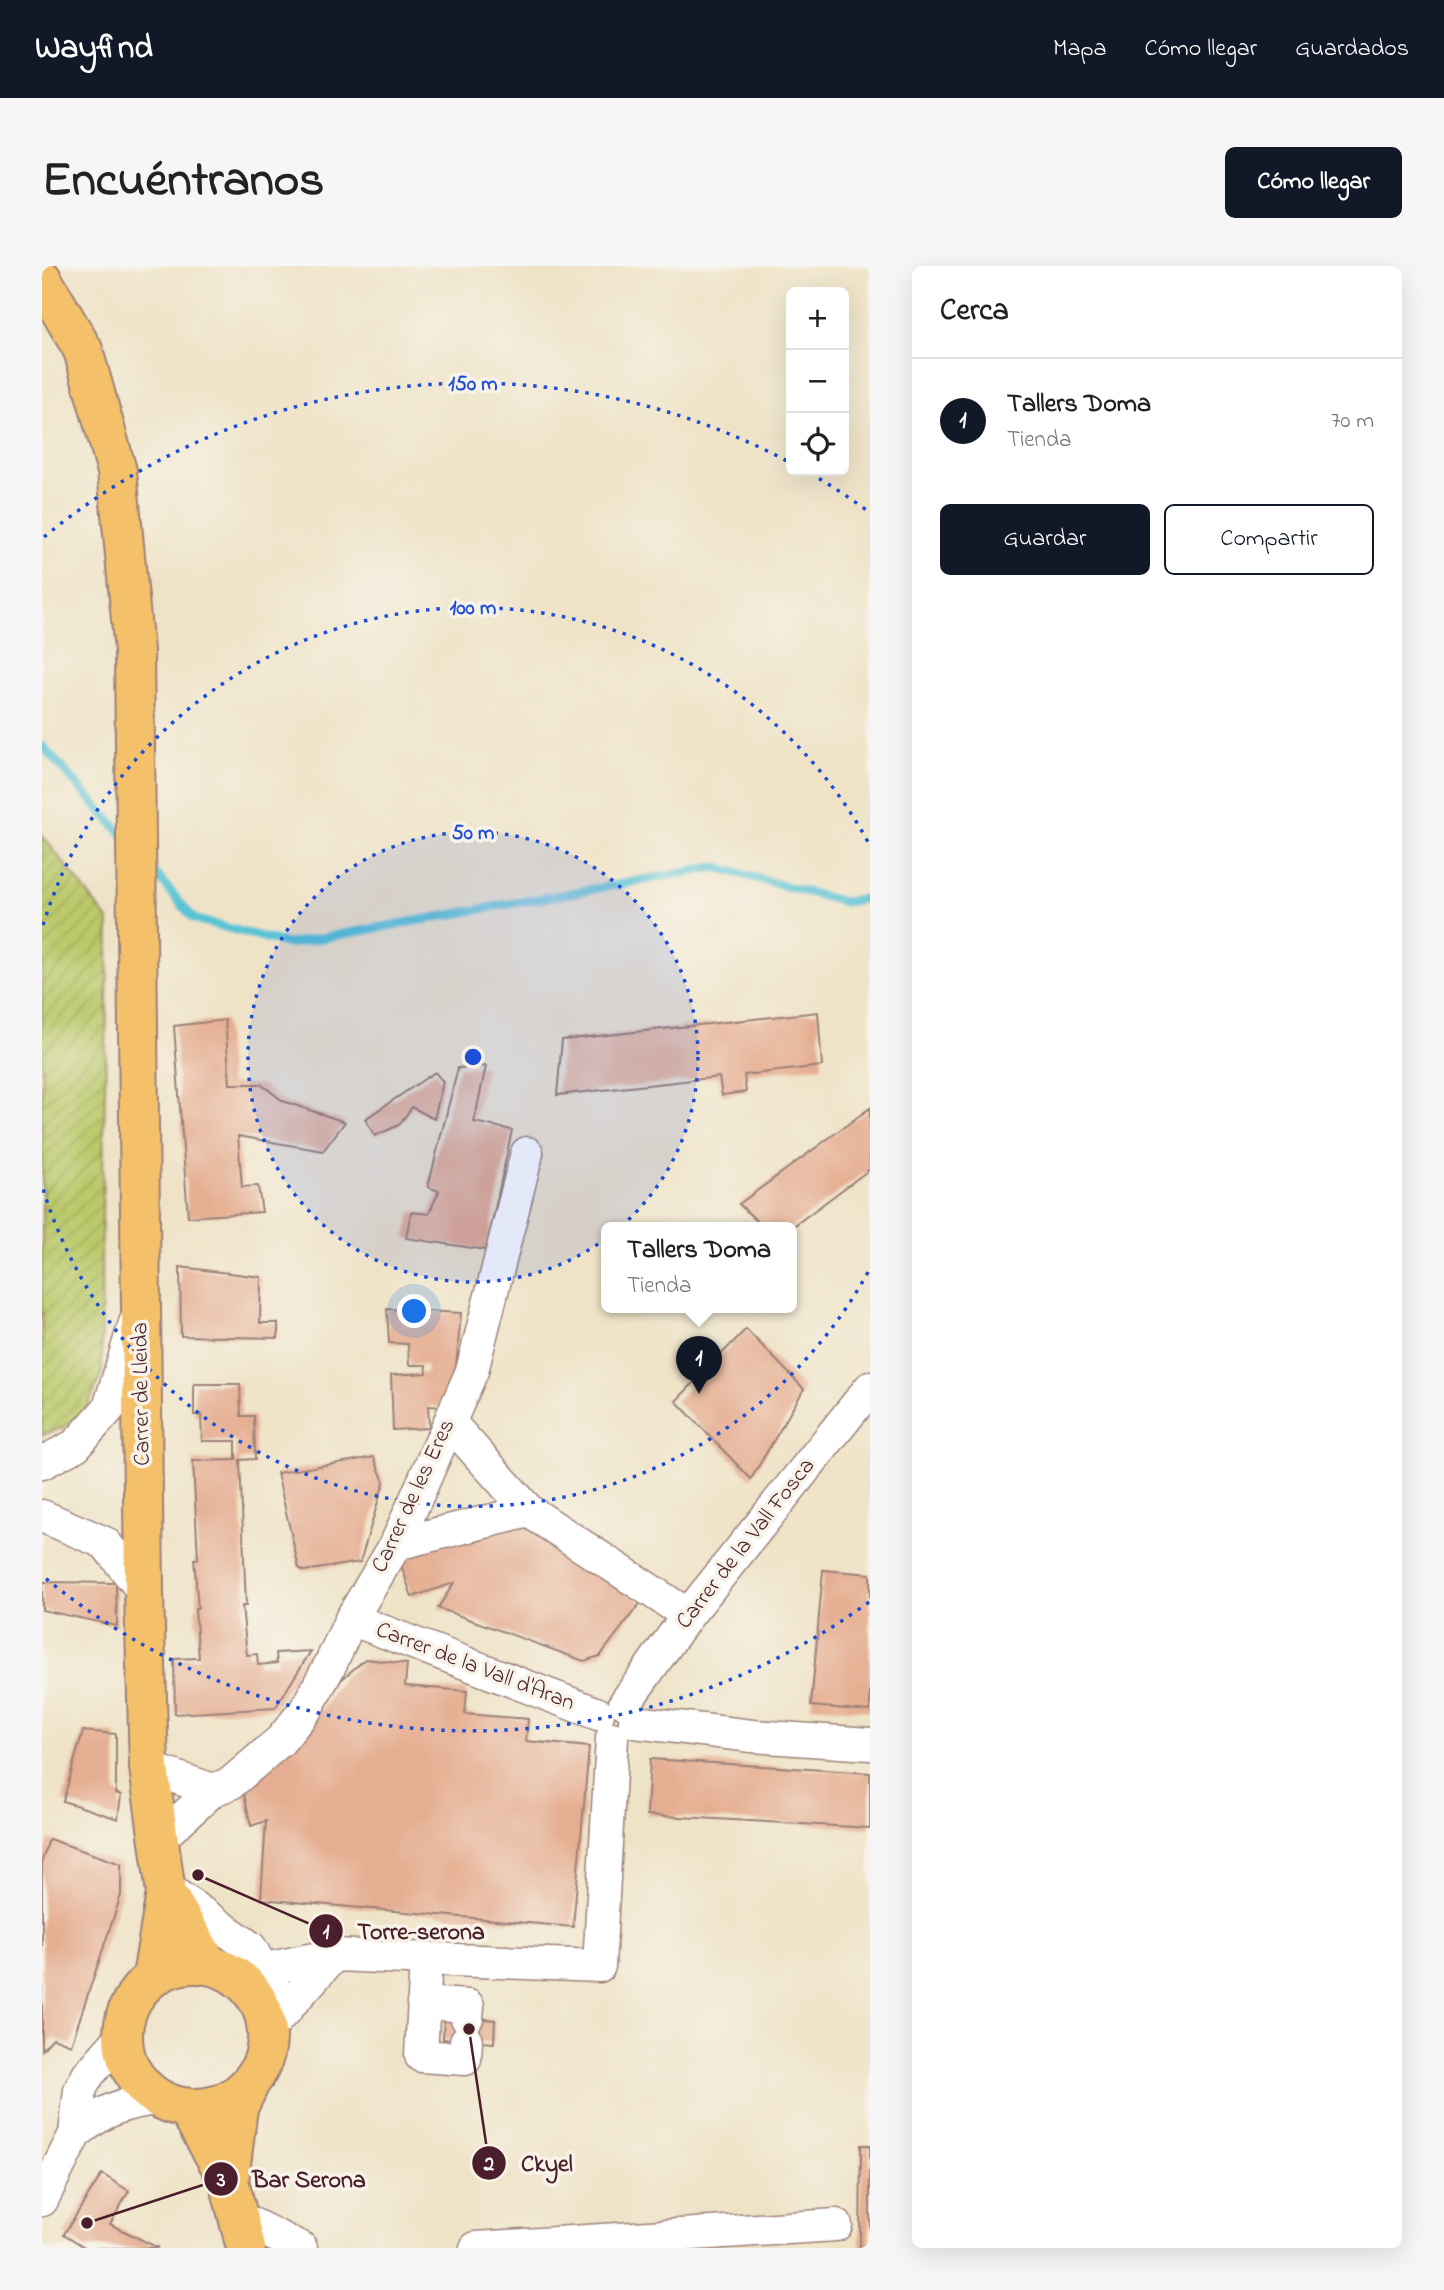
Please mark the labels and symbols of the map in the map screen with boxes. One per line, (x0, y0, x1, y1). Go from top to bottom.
text: 150 m (448, 370, 498, 400)
text: 100 m (450, 594, 496, 624)
text: 50 m (452, 819, 494, 849)
centre of rings (461, 1045, 485, 1069)
your location (397, 1294, 431, 1328)
street label: Carrer de Lleida (124, 1322, 160, 1466)
pin: 1 (676, 1336, 722, 1394)
street label: Carrer de les Eres (364, 1414, 464, 1578)
street label: Carrer de la Vall Fosca (669, 1451, 823, 1637)
street label: Carrer de la Vall d'Aran (371, 1614, 579, 1720)
callout: Torre-serona (308, 1908, 499, 1953)
text: Torre-serona (357, 1916, 485, 1951)
text: 1 (323, 1918, 330, 1948)
callout: Ckyel (472, 2140, 586, 2185)
text: Ckyel (521, 2148, 573, 2184)
text: 2 (483, 2150, 495, 2180)
callout: Bar Serona (203, 2156, 380, 2201)
text: Bar Serona (251, 2164, 366, 2199)
text: 3 (216, 2166, 226, 2196)

